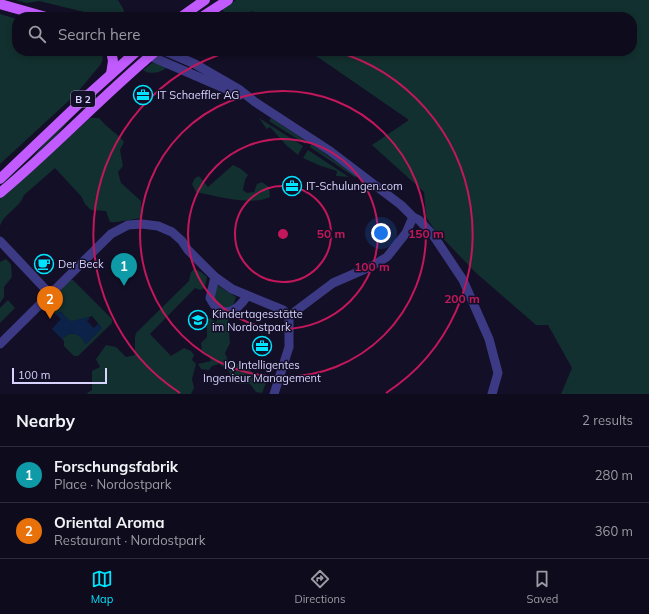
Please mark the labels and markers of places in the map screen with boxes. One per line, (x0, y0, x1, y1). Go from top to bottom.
office icon: IT Schaeffler AG (132, 84, 154, 106)
place label: IT Schaeffler AG (157, 88, 239, 102)
office icon: IT-Schulungen.com (281, 175, 303, 197)
place label: IT-Schulungen.com (306, 179, 403, 193)
centre of rings (276, 227, 290, 241)
cafe icon: Der Beck (33, 253, 55, 275)
pin: 1 (111, 253, 137, 286)
place label: Der Beck (58, 257, 104, 271)
pin: 2 (37, 286, 63, 319)
place label: Kindertagesstätte im Nordostpark (212, 307, 303, 334)
school or university icon: Kindertagesstätte im Nordostpark (187, 309, 209, 331)
office icon: IQ Intelligentes Ingenieur Management (251, 335, 273, 357)
place label: IQ Intelligentes Ingenieur Management (203, 358, 321, 385)

